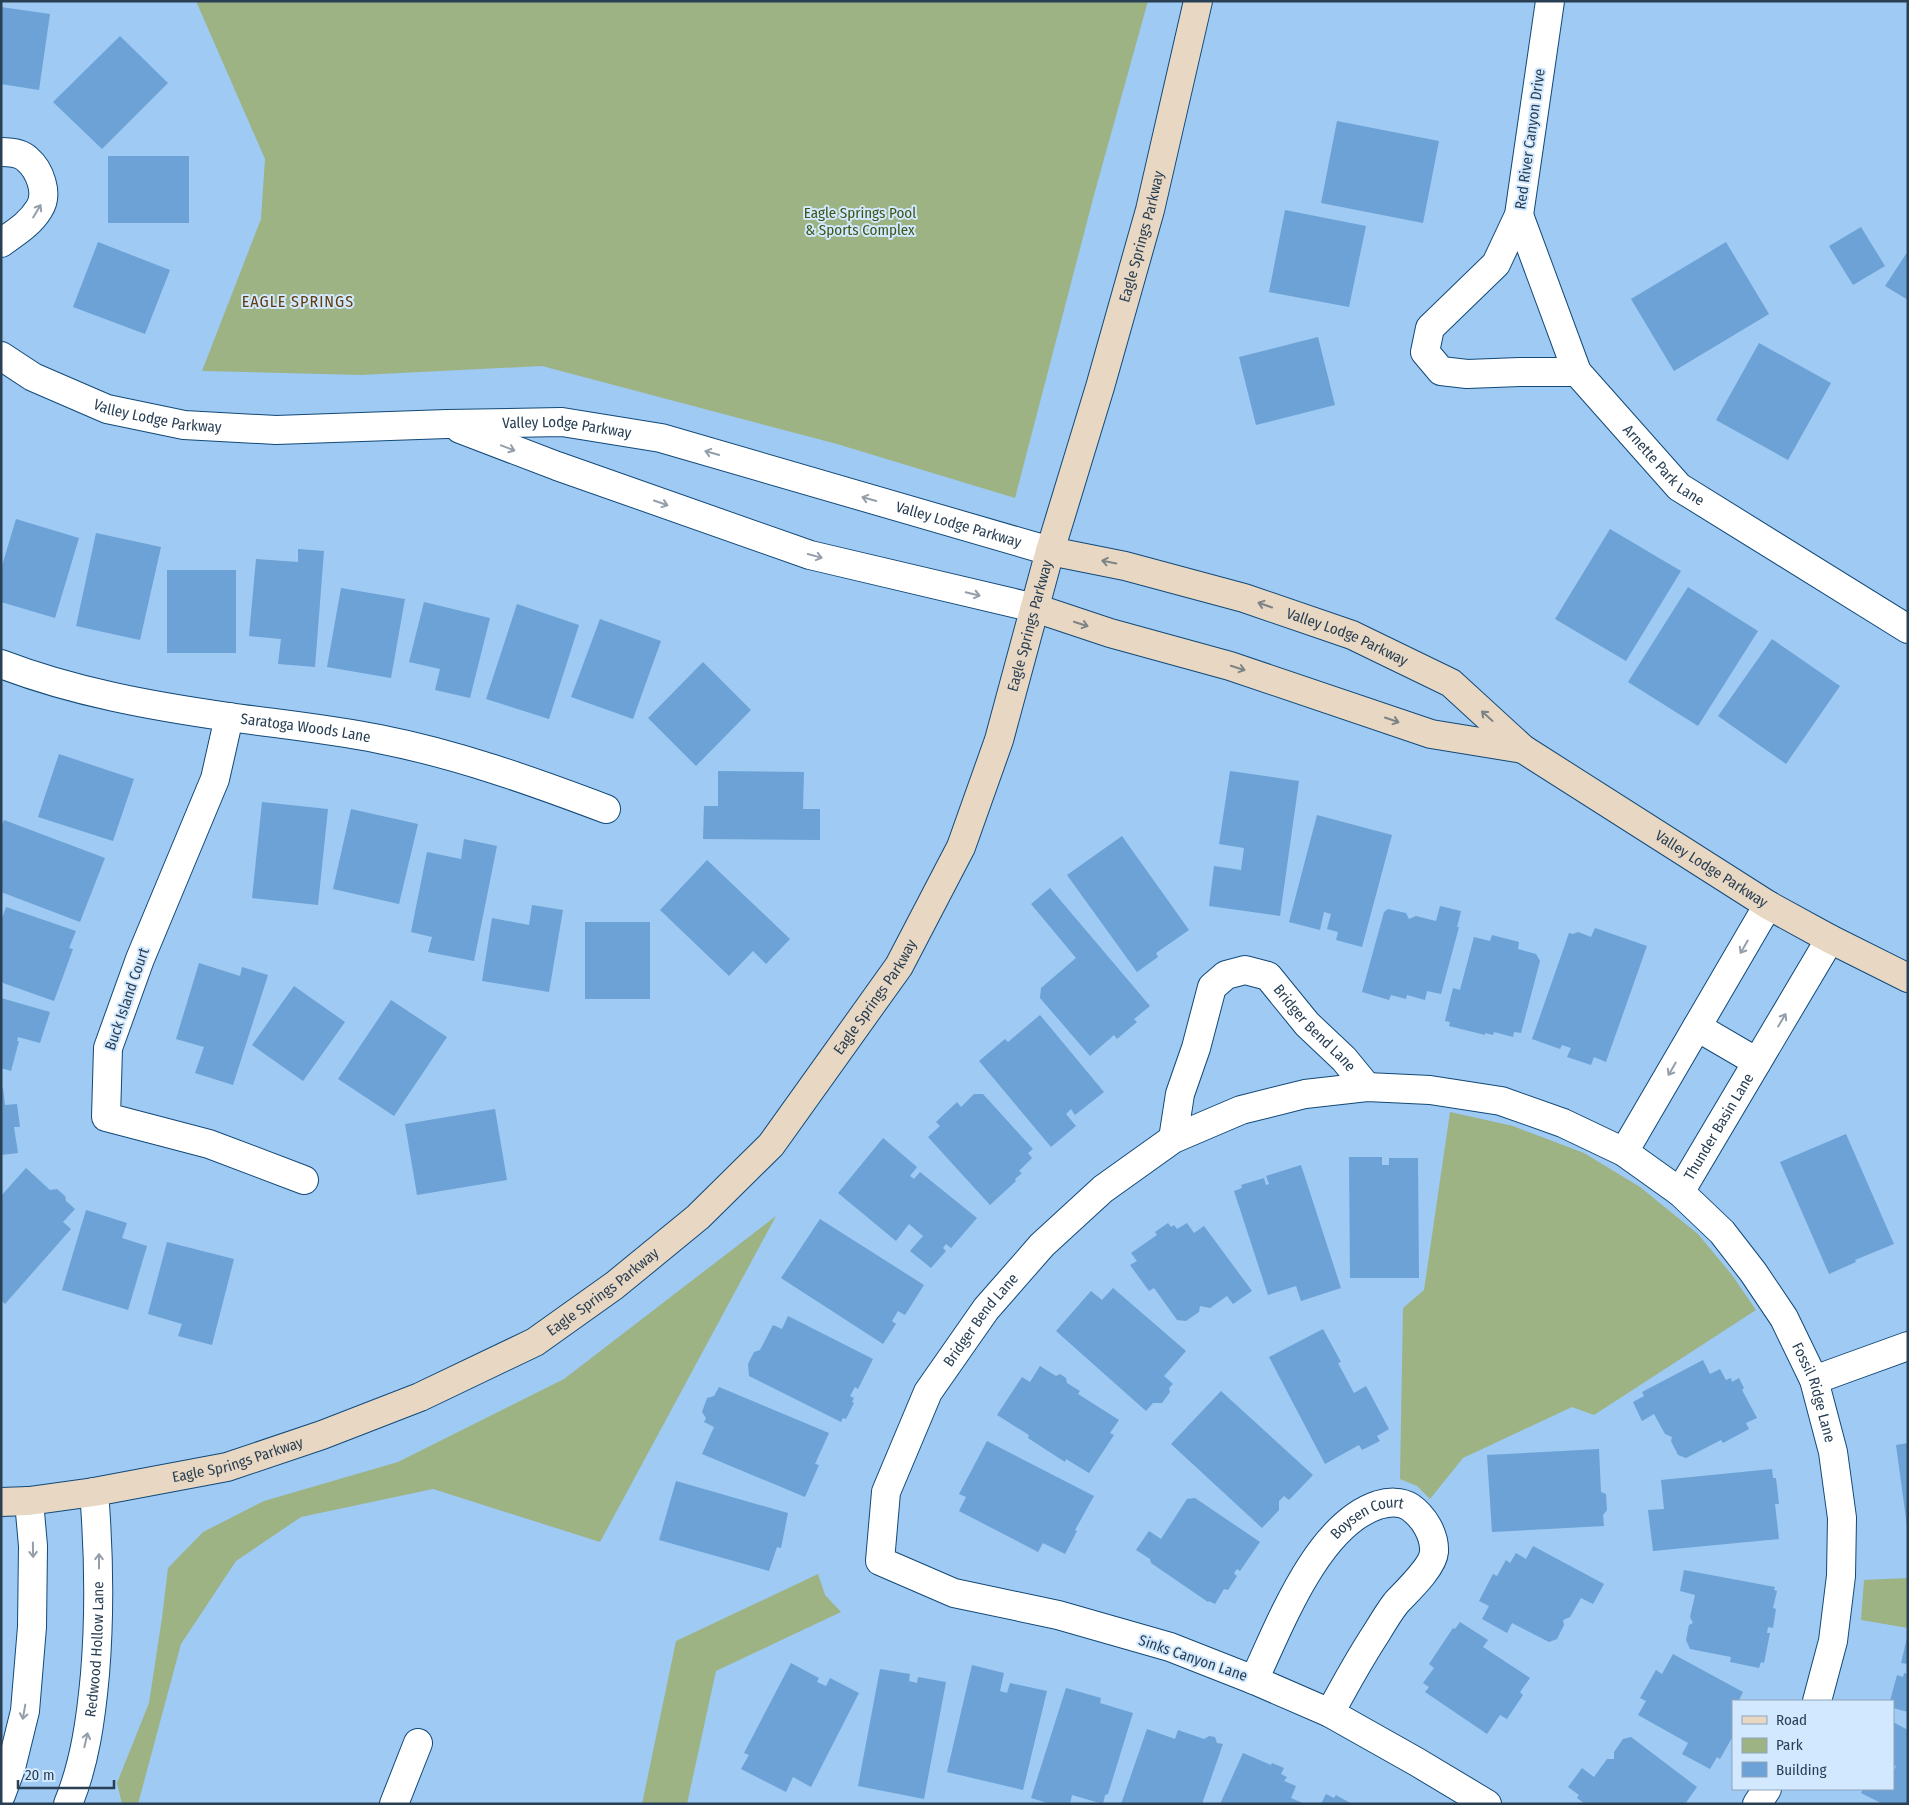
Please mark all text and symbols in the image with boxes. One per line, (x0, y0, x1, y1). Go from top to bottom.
street label: Red River Canyon Drive (1511, 67, 1549, 211)
street label: Eagle Springs Parkway (1115, 169, 1168, 304)
one-way arrow (32, 204, 42, 219)
park label: Eagle Springs Pool & Sports Complex (804, 204, 916, 239)
district label: EAGLE SPRINGS (242, 292, 354, 311)
street label: Valley Lodge Parkway (91, 395, 222, 436)
street label: Valley Lodge Parkway (502, 413, 633, 442)
street label: Arnette Park Lane (1619, 421, 1708, 509)
one-way arrow (501, 444, 516, 453)
one-way arrow (705, 448, 721, 458)
one-way arrow (861, 493, 877, 503)
street label: Valley Lodge Parkway (894, 498, 1024, 551)
one-way arrow (653, 499, 669, 508)
one-way arrow (806, 552, 822, 561)
one-way arrow (1101, 557, 1117, 567)
street label: Eagle Springs Parkway (1004, 558, 1056, 693)
one-way arrow (964, 590, 980, 599)
one-way arrow (1258, 600, 1274, 609)
street label: Valley Lodge Parkway (1284, 604, 1411, 670)
one-way arrow (1073, 620, 1089, 629)
one-way arrow (1229, 664, 1245, 674)
street label: Saratoga Woods Lane (240, 710, 372, 746)
one-way arrow (1480, 710, 1493, 722)
one-way arrow (1383, 716, 1399, 725)
street label: Valley Lodge Parkway (1652, 827, 1771, 912)
street label: Eagle Springs Parkway (830, 936, 920, 1058)
one-way arrow (1738, 939, 1748, 953)
street label: Buck Island Court (101, 945, 153, 1053)
street label: Bridger Bend Lane (1270, 981, 1359, 1075)
one-way arrow (1777, 1014, 1787, 1028)
one-way arrow (1667, 1061, 1677, 1075)
street label: Thunder Basin Lane (1680, 1070, 1757, 1183)
street label: Eagle Springs Parkway (543, 1244, 662, 1340)
street label: Bridger Bend Lane (939, 1270, 1022, 1370)
street label: Fossil Ridge Lane (1788, 1340, 1839, 1444)
street label: Eagle Springs Parkway (171, 1433, 306, 1486)
street label: Boysen Court (1327, 1493, 1405, 1543)
one-way arrow (28, 1542, 38, 1558)
one-way arrow (94, 1553, 103, 1569)
street label: Redwood Hollow Lane (81, 1581, 107, 1718)
street label: Sinks Canyon Lane (1136, 1631, 1250, 1685)
legend (1732, 1700, 1894, 1790)
one-way arrow (18, 1703, 28, 1719)
text: Road (1776, 1711, 1807, 1729)
one-way arrow (82, 1733, 91, 1749)
text: Park (1776, 1736, 1803, 1754)
scale bar (18, 1758, 114, 1790)
text: Building (1776, 1761, 1827, 1779)
text: 20 m (25, 1766, 55, 1784)

